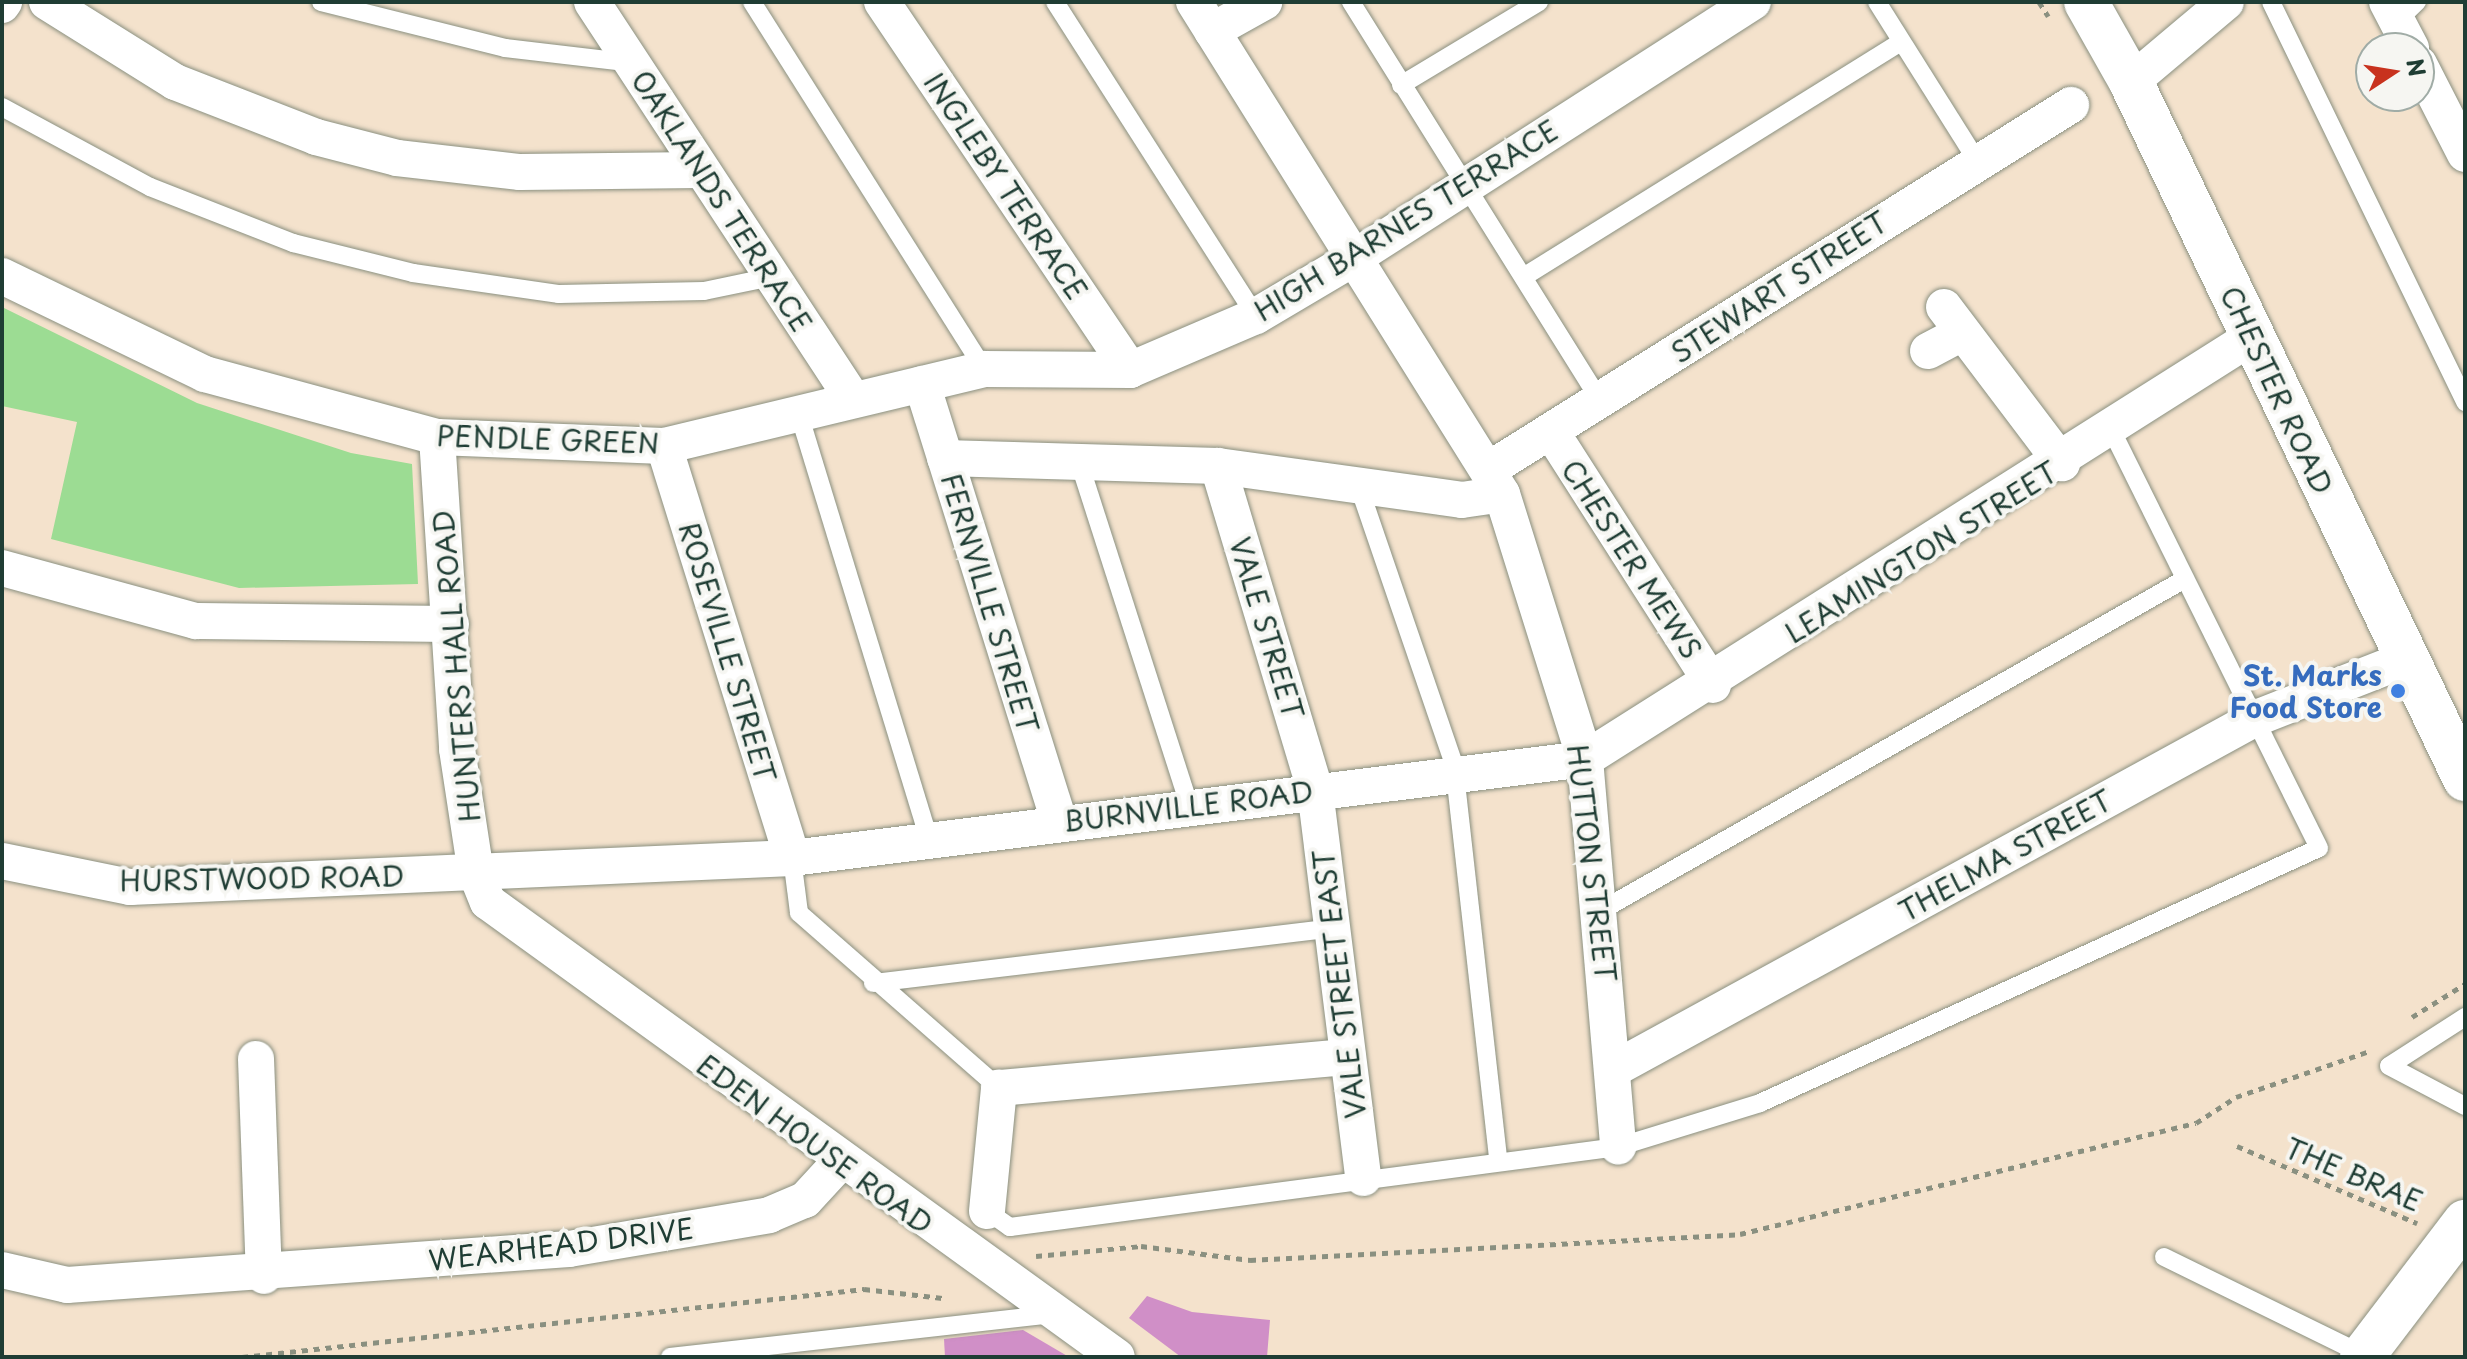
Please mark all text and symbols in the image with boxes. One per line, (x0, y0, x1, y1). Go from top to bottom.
north arrow (2355, 32, 2435, 112)
text: N (2399, 55, 2435, 79)
street label: OAKLANDS TERRACE (626, 65, 818, 337)
street label: INGLEBY TERRACE (918, 66, 1094, 306)
street label: HIGH BARNES TERRACE (1249, 113, 1563, 327)
street label: STEWART STREET (1662, 203, 1896, 371)
street label: CHESTER ROAD (2213, 279, 2341, 501)
street label: PENDLE GREEN (436, 418, 660, 460)
street label: CHESTER MEWS (1554, 451, 1710, 667)
street label: LEAMINGTON STREET (1778, 454, 2064, 650)
street label: FERNVILLE STREET (934, 468, 1046, 738)
street label: HUNTERS HALL ROAD (425, 506, 487, 826)
street label: ROSEVILLE STREET (672, 517, 784, 787)
street label: VALE STREET (1223, 531, 1311, 725)
place label: St. Marks Food Store (2230, 658, 2382, 724)
marker: St. Marks Food Store (2389, 682, 2407, 700)
street label: HUTTON STREET (1561, 740, 1623, 986)
street label: BURNVILLE ROAD (1060, 774, 1316, 838)
street label: THELMA STREET (1891, 782, 2119, 928)
street label: VALE STREET EAST (1305, 845, 1373, 1123)
street label: HURSTWOOD ROAD (118, 859, 406, 897)
street label: EDEN HOUSE ROAD (691, 1047, 939, 1241)
street label: THE BRAE (2280, 1130, 2428, 1218)
street label: WEARHEAD DRIVE (428, 1211, 694, 1277)

